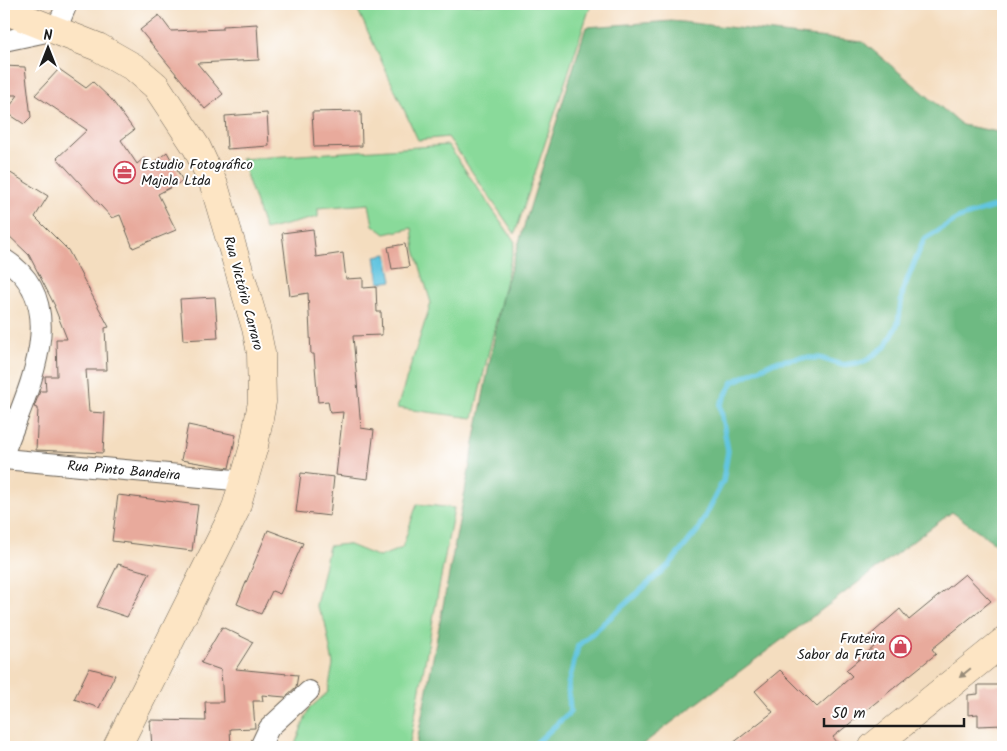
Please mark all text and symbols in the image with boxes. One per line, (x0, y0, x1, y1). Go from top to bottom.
north arrow (22, 22, 72, 72)
text: N (44, 25, 53, 47)
place label: Estudio Fotográfico Majola Ltda (141, 154, 253, 192)
office icon: Estudio Fotográfico Majola Ltda (113, 160, 137, 184)
street label: Rua Victório Carraro (217, 234, 269, 353)
street label: Rua Pinto Bandeira (66, 455, 181, 487)
place label: Fruteira Sabor da Fruta (797, 628, 885, 666)
shop icon: Fruteira Sabor da Fruta (889, 634, 913, 658)
one-way arrow (959, 667, 972, 678)
scale bar (824, 696, 964, 728)
text: 50 m (832, 702, 866, 726)

